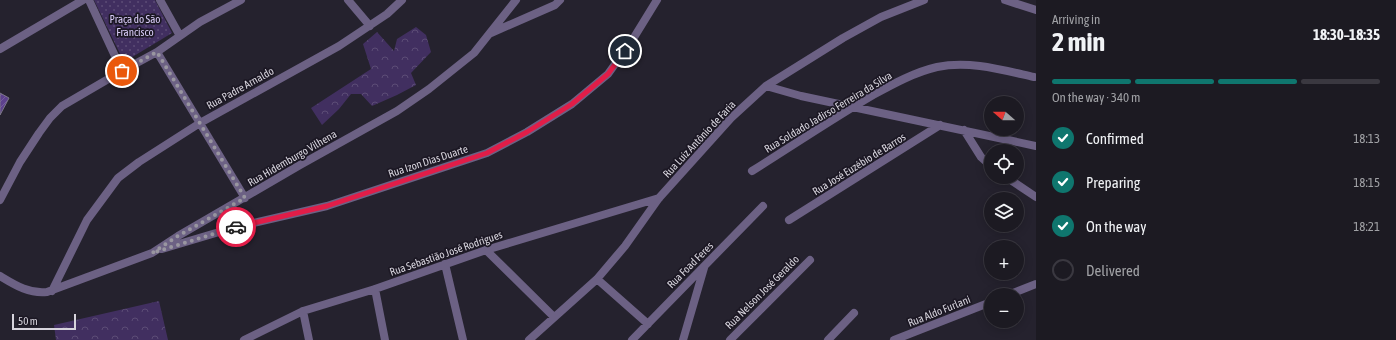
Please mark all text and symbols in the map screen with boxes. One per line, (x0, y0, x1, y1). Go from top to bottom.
text: Arriving in (1052, 12, 1100, 27)
park label: Praça do São Francisco (109, 13, 161, 38)
text: 18:30–18:35 (1313, 26, 1380, 43)
text: 2 min (1052, 27, 1105, 57)
pin (608, 34, 642, 68)
icon: home (614, 40, 636, 62)
pin (105, 54, 139, 88)
icon: bag (111, 60, 133, 82)
street label: Rua Padre Arnaldo (204, 65, 276, 111)
street label: Rua Soldado Jadirso Ferreira da Silva (762, 69, 894, 155)
text: On the way · 340 m (1052, 90, 1140, 105)
north arrow (984, 96, 1024, 136)
map controls (984, 96, 1024, 328)
street label: Rua Luiz Antônio de Faria (660, 98, 738, 180)
icon: check (1052, 127, 1074, 149)
street label: Rua Hidemburgo Vilhena (245, 128, 339, 188)
street label: Rua José Euzébio de Barros (810, 130, 908, 198)
text: Confirmed (1086, 130, 1144, 147)
text: 18:13 (1353, 131, 1380, 146)
street label: Rua Izon Dias Duarte (387, 142, 469, 180)
button: locate (984, 144, 1024, 184)
icon: check (1052, 171, 1074, 193)
text: Preparing (1086, 174, 1140, 191)
text: 18:15 (1353, 175, 1380, 190)
button: layers (984, 192, 1024, 232)
courier (216, 207, 256, 247)
icon: check (1052, 215, 1074, 237)
icon: car (225, 216, 247, 238)
text: On the way (1086, 218, 1147, 235)
text: 18:21 (1353, 219, 1380, 234)
street label: Rua Sebastião José Rodrigues (388, 228, 504, 278)
street label: Rua Foad Feres (665, 239, 716, 290)
button: + (984, 240, 1024, 280)
street label: Rua Nelson José Geraldo (723, 253, 801, 331)
text: Delivered (1086, 262, 1140, 279)
button: − (984, 288, 1024, 328)
street label: Rua Aldo Furlani (906, 293, 972, 329)
scale bar (12, 312, 76, 331)
text: 50 m (18, 315, 38, 327)

